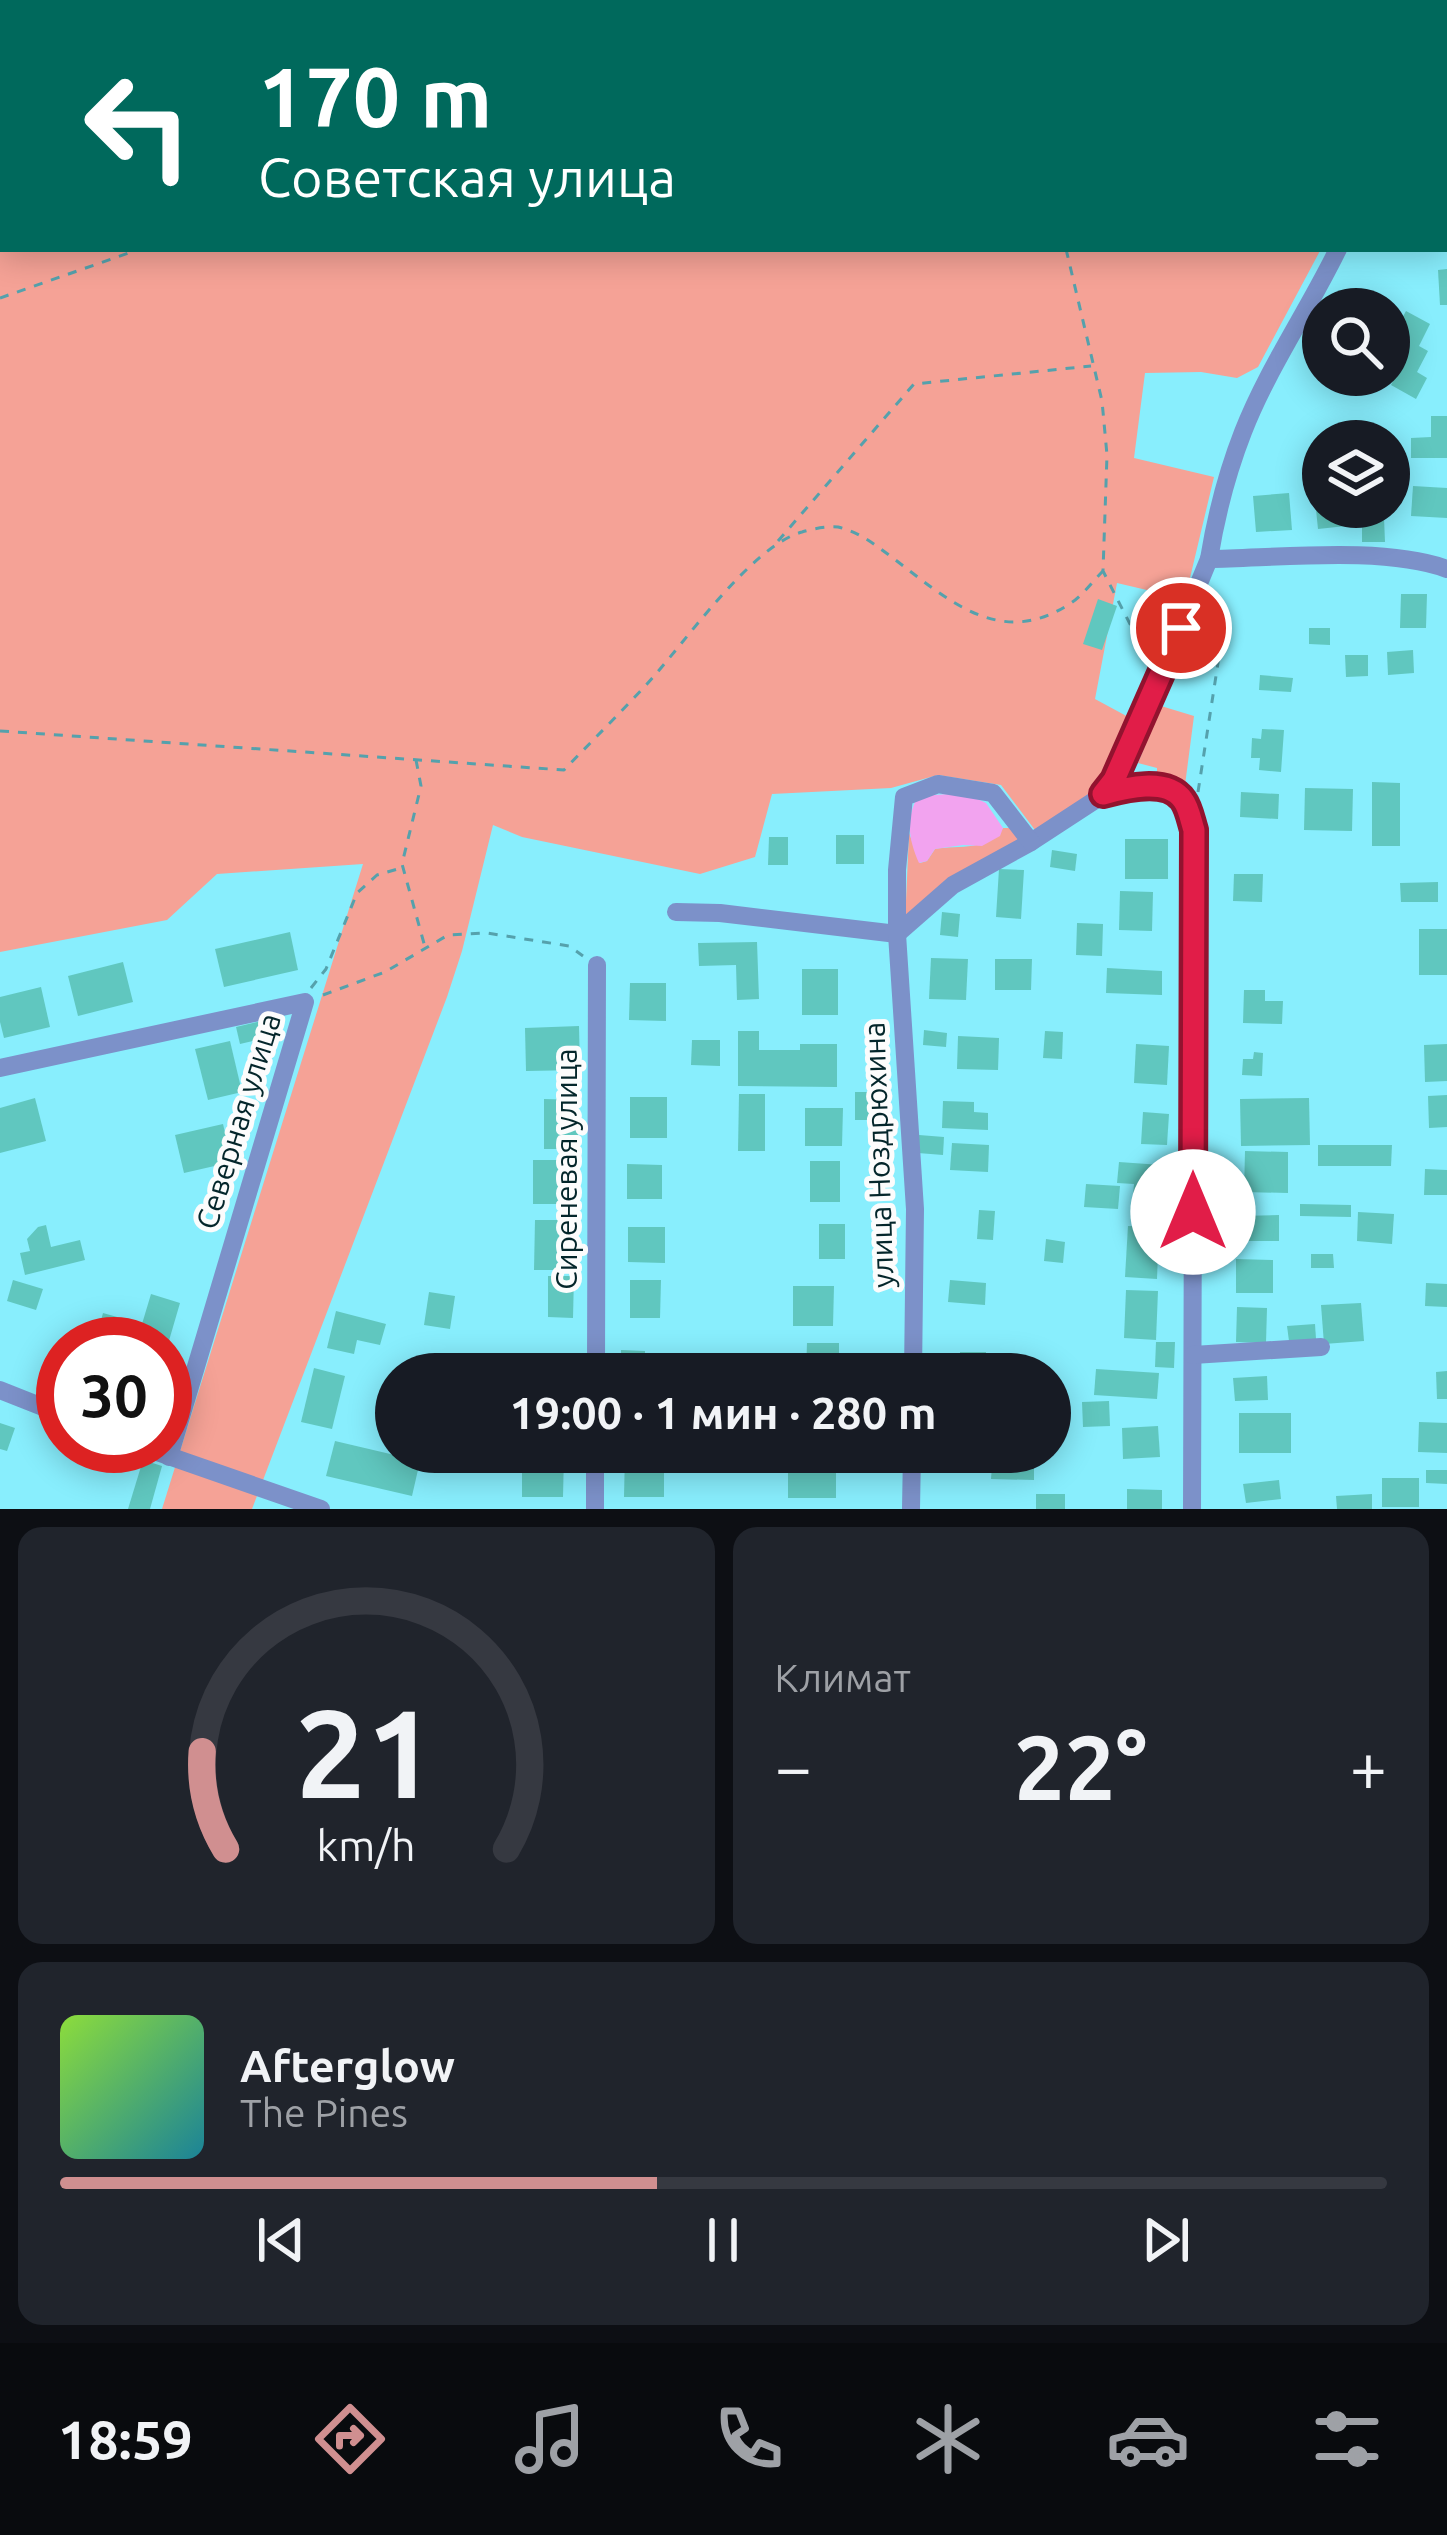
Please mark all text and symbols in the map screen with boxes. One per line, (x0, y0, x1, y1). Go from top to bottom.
icon: left (60, 48, 216, 204)
text: 170 m (258, 49, 492, 143)
text: Советская улица (258, 147, 676, 207)
map controls (1302, 288, 1410, 528)
button: search (1302, 288, 1410, 396)
button: layers (1302, 420, 1410, 528)
pin (1130, 577, 1232, 679)
icon: arrive (1148, 595, 1214, 661)
street label: Северная улица (189, 1009, 287, 1233)
street label: улица Ноздрюхина (856, 1021, 900, 1289)
street label: Сиреневая улица (549, 1048, 583, 1290)
position arrow (1130, 1149, 1256, 1275)
speed limit sign: 30 (36, 1317, 192, 1473)
text: 19:00 · 1 мин · 280 m (509, 1387, 937, 1438)
text: Климат (775, 1656, 911, 1699)
text: 21 (296, 1682, 437, 1822)
text: 22° (1014, 1716, 1147, 1817)
text: − (775, 1729, 812, 1803)
text: + (1350, 1729, 1387, 1803)
text: km/h (317, 1820, 416, 1868)
text: Afterglow (240, 2040, 455, 2091)
text: The Pines (240, 2091, 408, 2134)
icon: previous (248, 2207, 314, 2273)
icon: pause (690, 2207, 756, 2273)
icon: next (1133, 2207, 1199, 2273)
icon: directions (308, 2397, 392, 2481)
icon: music (508, 2397, 592, 2481)
icon: phone (707, 2397, 791, 2481)
icon: climate (906, 2397, 990, 2481)
icon: car (1106, 2397, 1190, 2481)
icon: filters (1305, 2397, 1389, 2481)
text: 18:59 (58, 2409, 193, 2469)

